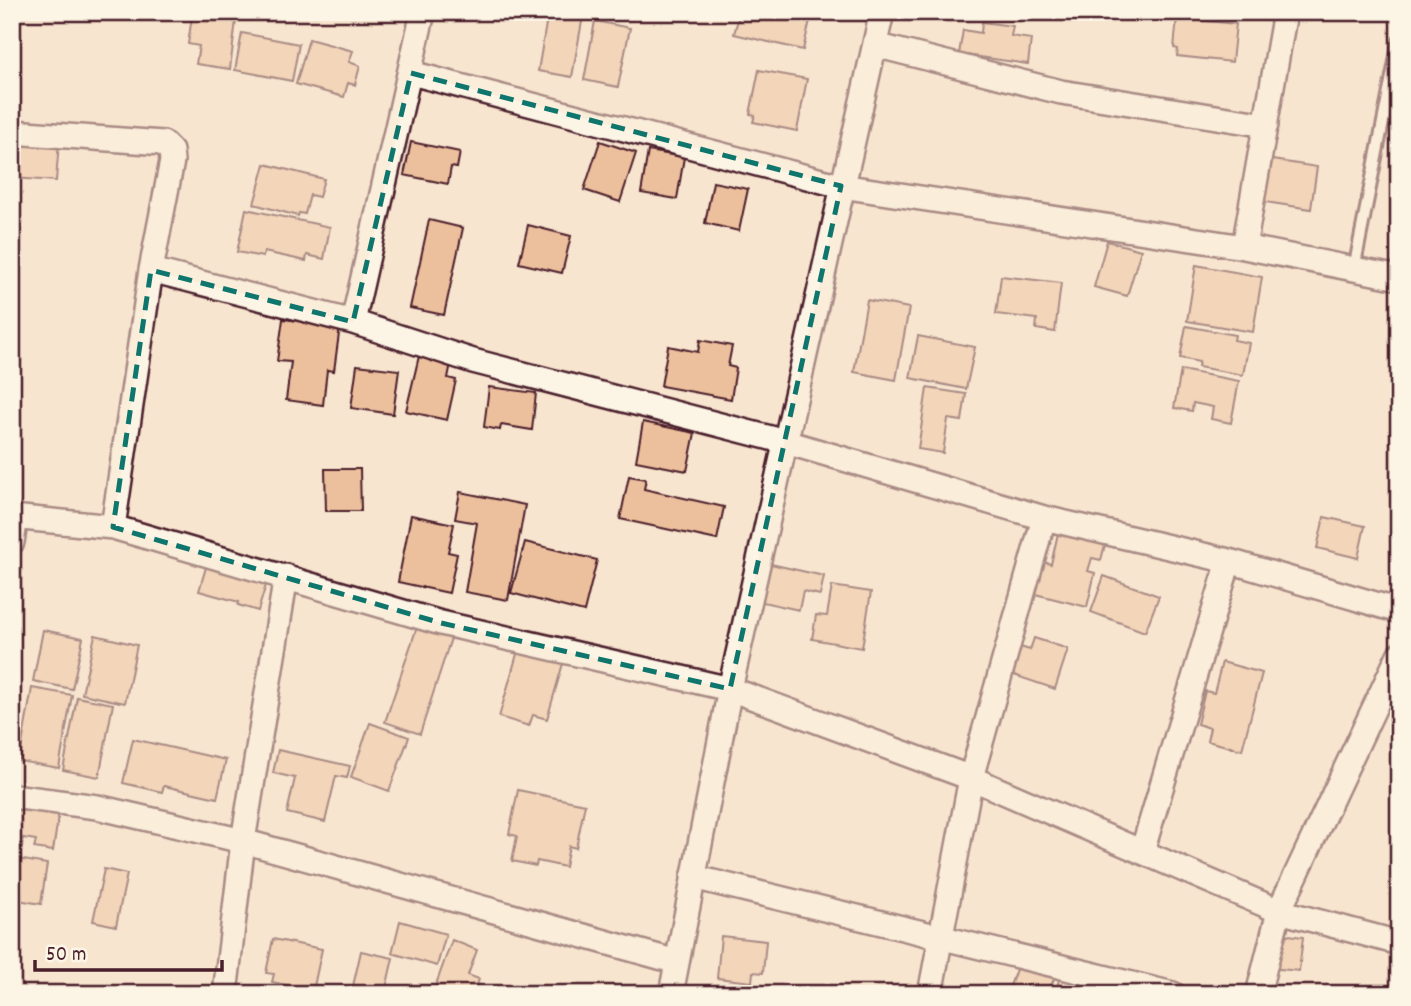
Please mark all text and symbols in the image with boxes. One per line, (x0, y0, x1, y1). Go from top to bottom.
scale bar (35, 929, 222, 973)
text: 50 m (46, 941, 86, 971)

